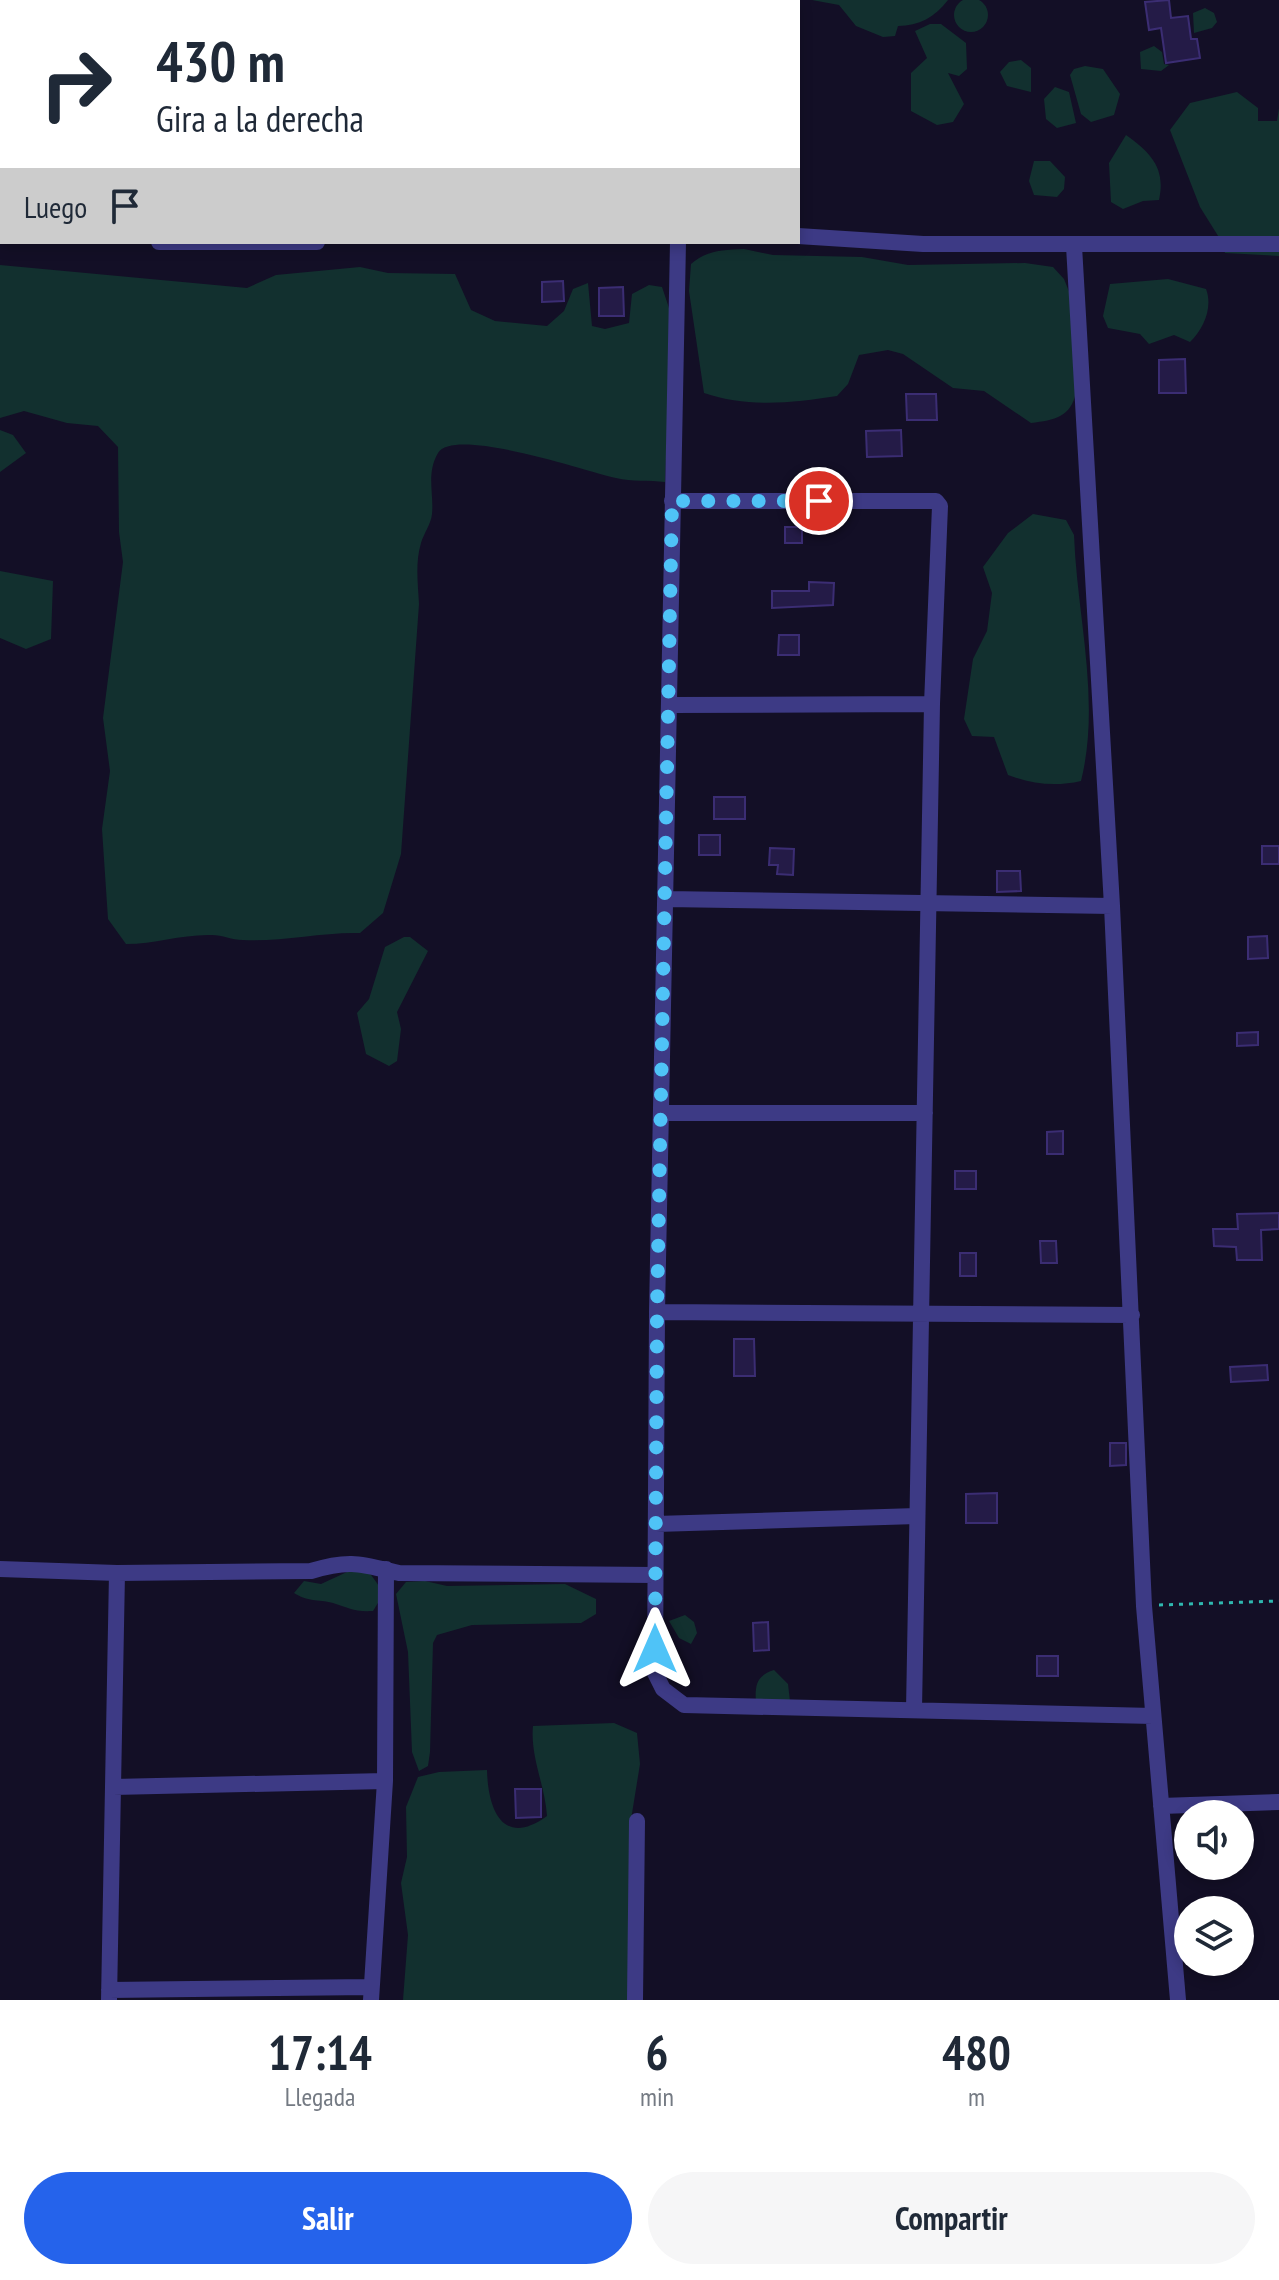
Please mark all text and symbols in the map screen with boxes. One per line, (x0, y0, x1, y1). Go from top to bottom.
text: 430 m (156, 25, 285, 97)
icon: right (24, 32, 128, 136)
text: Gira a la derecha (156, 95, 364, 142)
icon: arrive (103, 184, 147, 228)
text: Luego (24, 187, 87, 226)
pin (785, 467, 853, 535)
icon: arrive (797, 479, 841, 523)
position arrow (613, 1607, 697, 1691)
map controls (1174, 1800, 1254, 1976)
button: sound (1174, 1800, 1254, 1880)
button: layers (1174, 1896, 1254, 1976)
text: 17:14 (268, 2021, 372, 2083)
text: 6 (646, 2021, 668, 2083)
text: 480 (942, 2021, 1011, 2083)
text: Llegada (285, 2080, 355, 2113)
text: min (640, 2080, 674, 2113)
text: m (968, 2080, 985, 2113)
button: Salir (24, 2172, 632, 2264)
button: Compartir (648, 2172, 1255, 2264)

